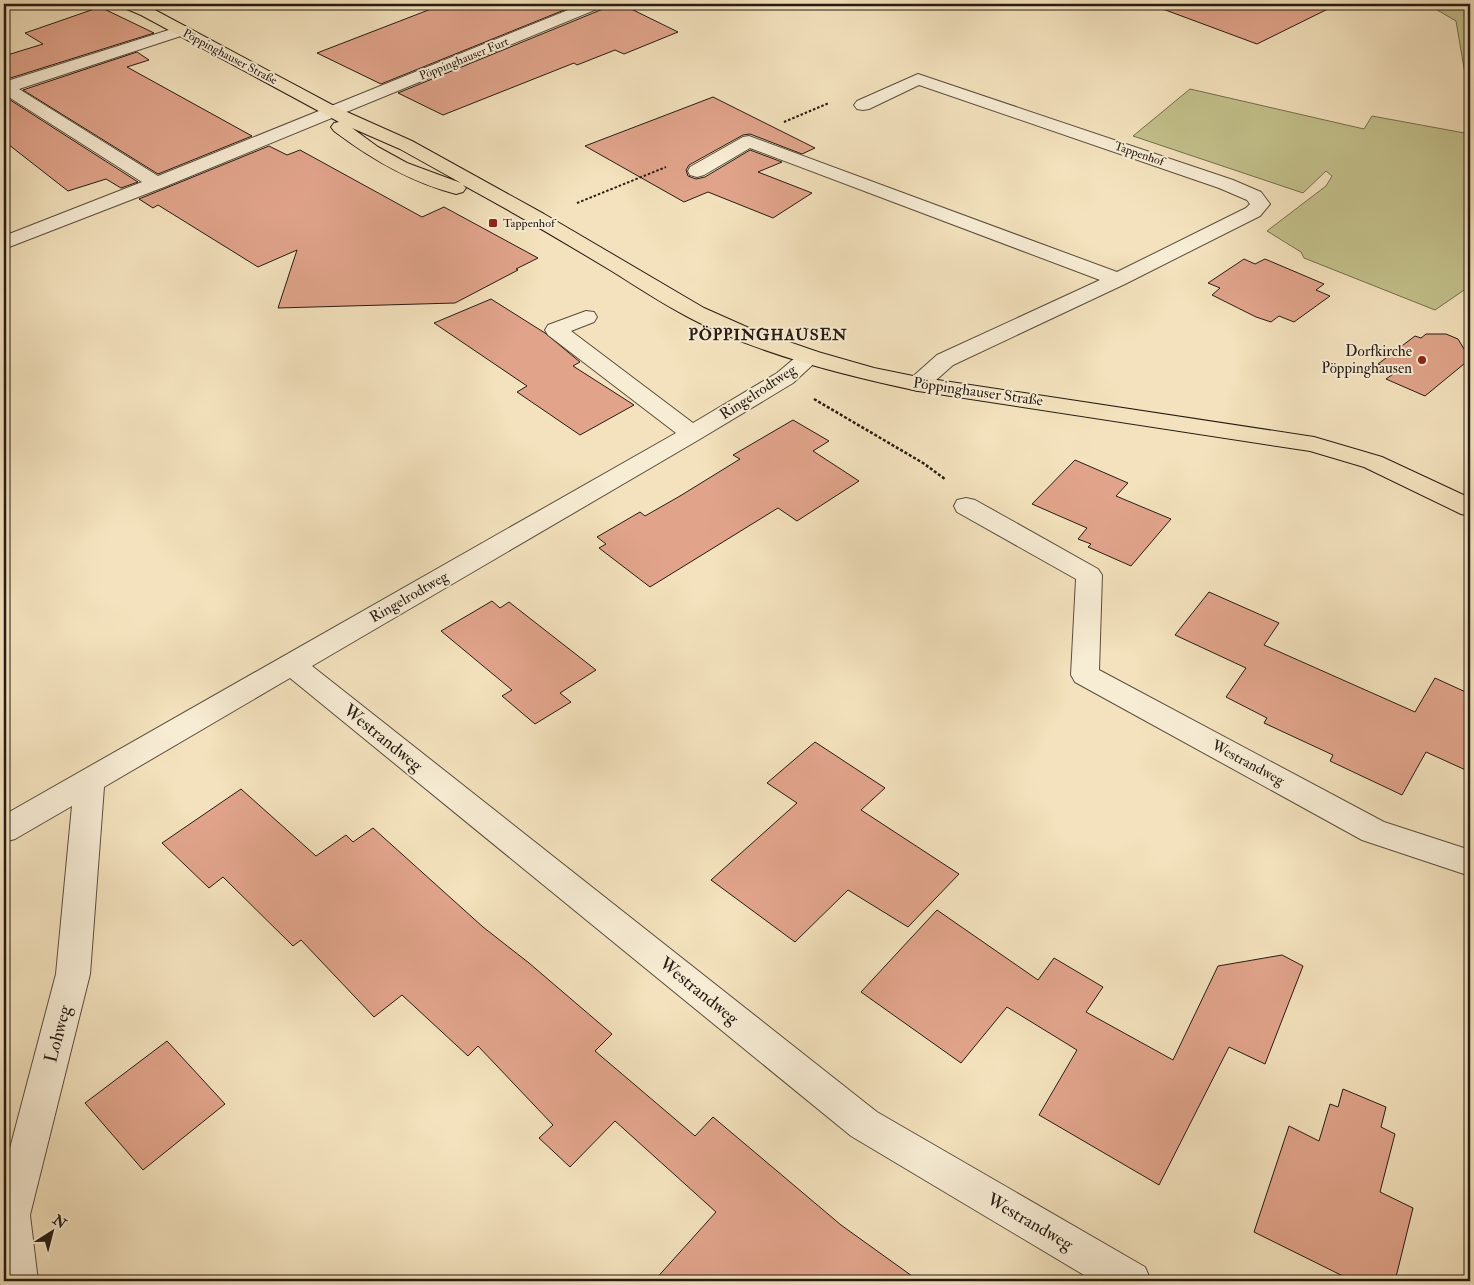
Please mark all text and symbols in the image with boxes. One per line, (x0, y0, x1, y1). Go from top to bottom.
street label: Pöppinghauser Straße (180, 26, 280, 88)
street label: Pöppinghauser Furt (417, 34, 511, 84)
street label: Tappenhof (1112, 138, 1168, 170)
place label: Tappenhof (503, 216, 557, 231)
marker: Tappenhof (487, 217, 499, 229)
district label: PÖPPINGHAUSEN (689, 325, 848, 345)
place label: Dorfkirche Pöppinghausen (1321, 342, 1412, 379)
marker: Dorfkirche Pöppinghausen (1416, 354, 1428, 366)
street label: Ringelrodtweg (716, 360, 800, 424)
street label: Pöppinghauser Straße (912, 373, 1044, 412)
street label: Ringelrodtweg (366, 567, 452, 627)
street label: Westrandweg (338, 698, 428, 778)
street label: Westrandweg (1207, 735, 1288, 790)
street label: Westrandweg (654, 951, 744, 1031)
street label: Lohweg (39, 1002, 77, 1065)
street label: Westrandweg (982, 1188, 1078, 1256)
north arrow (28, 1208, 78, 1258)
text: N (48, 1211, 70, 1233)

